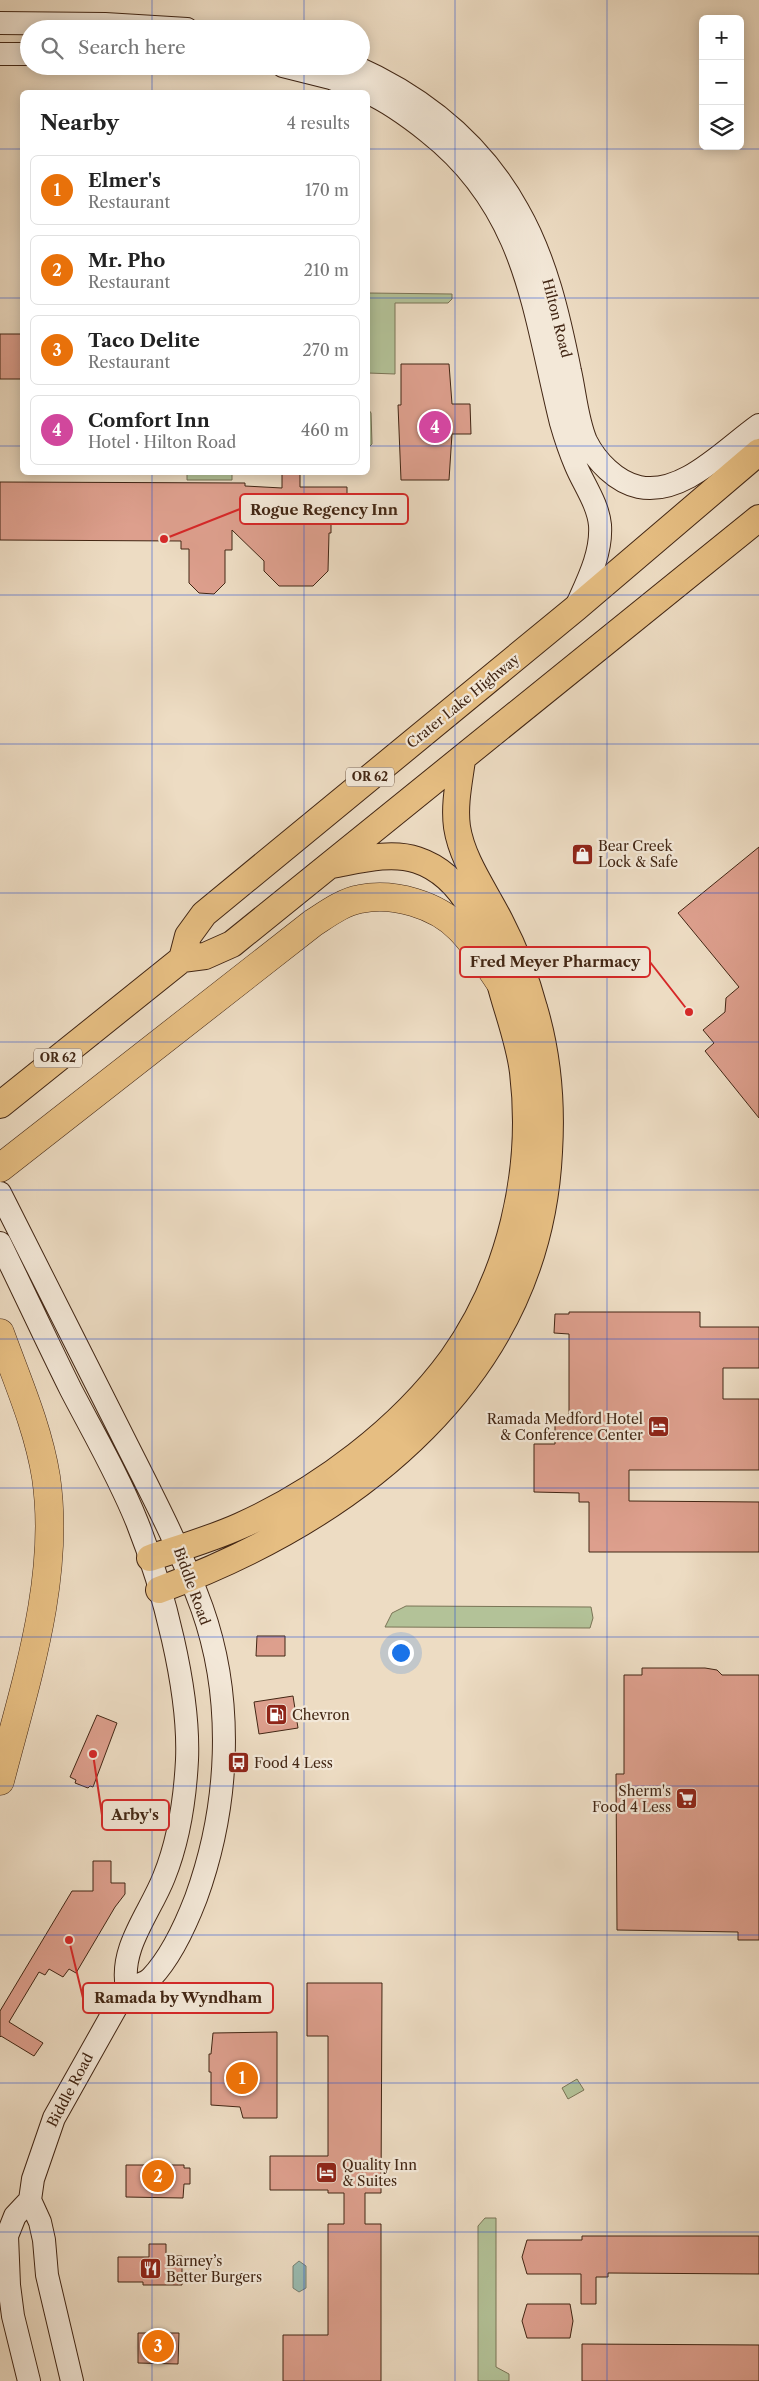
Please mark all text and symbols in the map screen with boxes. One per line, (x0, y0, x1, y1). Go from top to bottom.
map controls (699, 15, 744, 150)
button: + (699, 15, 744, 60)
search box (20, 20, 370, 75)
icon: search (38, 34, 66, 62)
text: Search here (78, 36, 186, 59)
button: − (699, 60, 744, 105)
button: layers (699, 105, 744, 150)
text: Nearby (40, 110, 119, 135)
text: 4 results (287, 113, 350, 133)
text: Elmer's (88, 169, 161, 192)
text: 1 (53, 180, 61, 200)
text: 170 m (305, 180, 349, 200)
text: Restaurant (88, 192, 170, 212)
text: Mr. Pho (88, 249, 165, 272)
text: 2 (52, 260, 62, 280)
text: 210 m (304, 260, 349, 280)
text: Restaurant (88, 272, 170, 292)
street label: Hilton Road (538, 276, 576, 360)
text: Taco Delite (88, 329, 200, 352)
text: 3 (52, 340, 62, 360)
text: 270 m (303, 340, 349, 360)
text: Restaurant (88, 352, 170, 372)
pin: 4 (419, 408, 451, 446)
text: Comfort Inn (88, 409, 210, 432)
text: 4 (52, 420, 62, 440)
text: 460 m (301, 420, 349, 440)
text: Hotel · Hilton Road (88, 432, 236, 452)
callout: Rogue Regency Inn (240, 494, 408, 524)
text: Rogue Regency Inn (250, 500, 399, 519)
street label: Crater Lake Highway (403, 650, 523, 752)
road number: OR 62 (346, 768, 394, 786)
place label: Bear Creek Lock & Safe (598, 837, 678, 871)
shop icon: Bear Creek Lock & Safe (570, 842, 594, 866)
callout: Fred Meyer Pharmacy (460, 947, 650, 977)
text: Fred Meyer Pharmacy (470, 952, 641, 971)
road number: OR 62 (34, 1048, 82, 1068)
place label: Ramada Medford Hotel & Conference Center (487, 1410, 643, 1444)
hotel icon: Ramada Medford Hotel & Conference Center (647, 1415, 671, 1439)
street label: Biddle Road (170, 1545, 215, 1628)
your location (388, 1640, 414, 1666)
fuel station icon: Chevron (264, 1703, 288, 1727)
place label: Chevron (292, 1706, 350, 1724)
bus stop icon: Food 4 Less (226, 1751, 250, 1775)
place label: Food 4 Less (254, 1754, 333, 1772)
place label: Sherm's Food 4 Less (592, 1782, 671, 1816)
supermarket icon: Sherm's Food 4 Less (675, 1787, 699, 1811)
callout: Arby's (102, 1800, 169, 1830)
text: Arby's (110, 1805, 159, 1824)
callout: Ramada by Wyndham (83, 1983, 273, 2013)
text: Ramada by Wyndham (94, 1988, 262, 2007)
street label: Biddle Road (43, 2049, 97, 2130)
pin: 1 (226, 2059, 258, 2097)
place label: Quality Inn & Suites (342, 2156, 417, 2190)
pin: 2 (142, 2157, 174, 2195)
hotel icon: Quality Inn & Suites (314, 2161, 338, 2185)
place label: Barney’s Better Burgers (166, 2252, 262, 2286)
restaurant icon: Barney’s Better Burgers (138, 2257, 162, 2281)
pin: 3 (142, 2327, 174, 2365)

